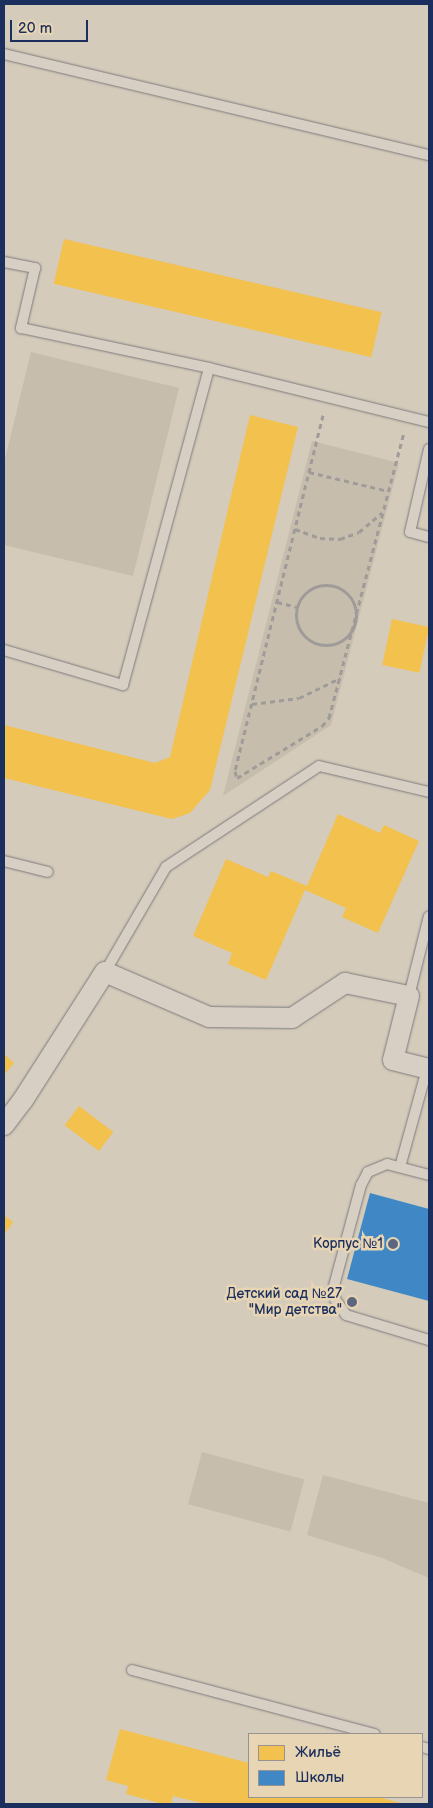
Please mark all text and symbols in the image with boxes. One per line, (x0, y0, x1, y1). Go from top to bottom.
scale bar (12, 10, 90, 42)
text: 20 m (18, 19, 52, 38)
place label: Корпус №1 (313, 1236, 383, 1252)
marker: Корпус №1 (387, 1238, 399, 1250)
place label: Детский сад №27 "Мир детства" (227, 1286, 342, 1318)
marker: Детский сад №27 "Мир детства" (346, 1296, 358, 1308)
legend (248, 1733, 423, 1798)
text: Жильё (295, 1743, 341, 1762)
text: Школы (295, 1768, 344, 1787)

